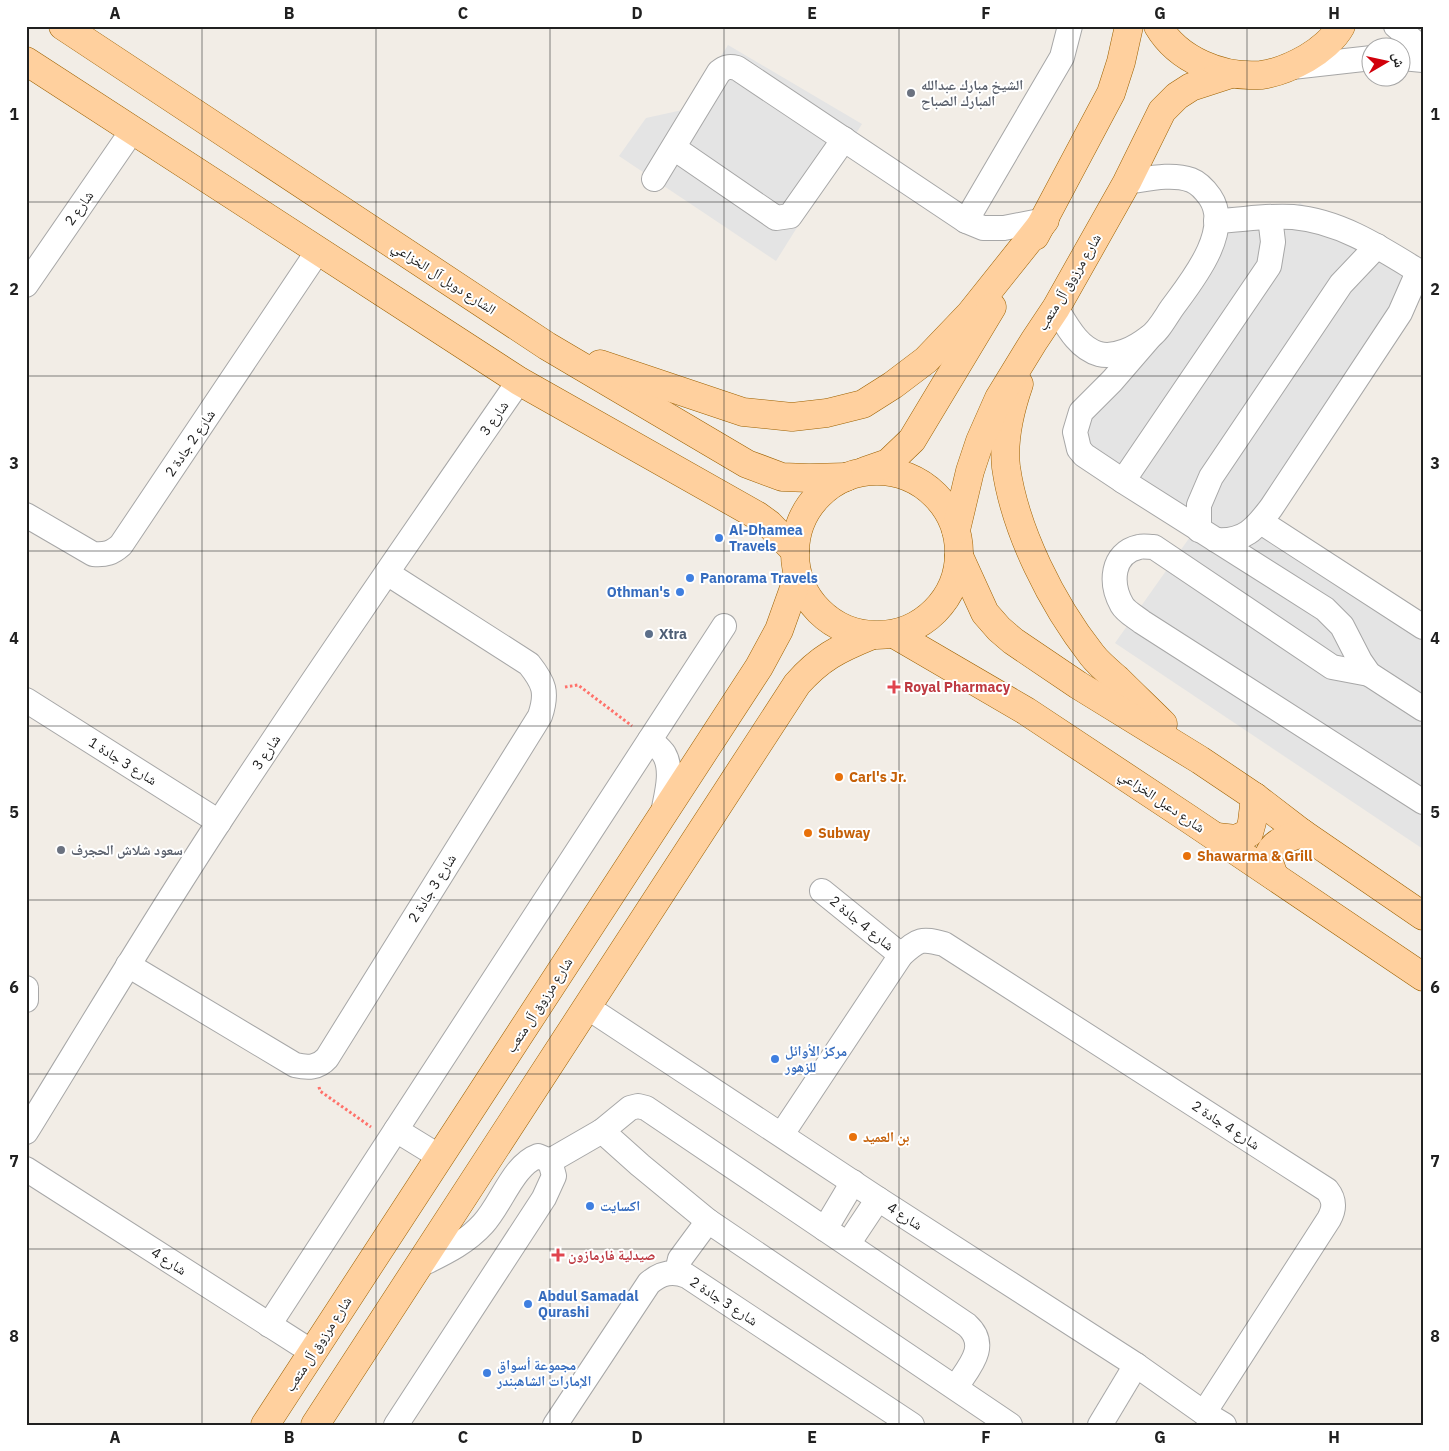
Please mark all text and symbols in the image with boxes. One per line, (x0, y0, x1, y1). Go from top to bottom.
text: A (110, 3, 121, 23)
text: B (284, 3, 295, 23)
text: C (458, 3, 468, 23)
text: D (631, 3, 643, 23)
text: E (807, 3, 817, 23)
text: F (981, 3, 991, 23)
text: G (1154, 3, 1166, 23)
text: H (1328, 3, 1340, 23)
north arrow (1362, 38, 1412, 88)
text: ش (1389, 51, 1409, 69)
place label: الشيخ مبارك عبدالله المبارك الصباح (921, 76, 1023, 110)
marker: الشيخ مبارك عبدالله المبارك الصباح (905, 87, 917, 99)
text: 1 (9, 104, 19, 124)
text: 1 (1430, 104, 1440, 124)
street label: شارع 2 (61, 187, 98, 229)
street label: شارع مرزوق آل متعب (1033, 230, 1106, 334)
street label: الشارع دوبل آل الخزاعي (387, 238, 499, 320)
text: 2 (9, 279, 19, 299)
text: 2 (1430, 279, 1440, 299)
street label: شارع 3 (476, 397, 513, 439)
street label: شارع 2 جادة 2 (161, 406, 220, 481)
text: 3 (9, 453, 19, 473)
text: 3 (1430, 453, 1440, 473)
place label: Al-Dhamea Travels (729, 521, 803, 555)
marker: Al-Dhamea Travels (713, 532, 725, 544)
place label: Panorama Travels (700, 569, 818, 587)
marker: Panorama Travels (684, 572, 696, 584)
place label: Othman's (607, 583, 670, 601)
marker: Othman's (674, 586, 686, 598)
place label: Xtra (659, 625, 687, 643)
text: 4 (9, 628, 19, 648)
marker: Xtra (643, 628, 655, 640)
text: 4 (1430, 628, 1440, 648)
place label: Royal Pharmacy (904, 678, 1011, 696)
marker: Royal Pharmacy (888, 681, 900, 693)
street label: شارع 3 (248, 731, 285, 773)
street label: شارع 3 جادة 1 (85, 733, 161, 790)
street label: شارع دعبل الخزاعي (1114, 766, 1208, 838)
place label: Carl's Jr. (849, 768, 907, 786)
marker: Carl's Jr. (833, 771, 845, 783)
text: 5 (9, 802, 19, 822)
text: 5 (1430, 802, 1440, 822)
place label: Subway (818, 824, 871, 842)
marker: Subway (802, 827, 814, 839)
place label: سعود شلاش الحجرف (71, 841, 183, 859)
marker: سعود شلاش الحجرف (55, 844, 67, 856)
place label: Shawarma & Grill (1197, 847, 1312, 865)
street label: شارع 3 جادة 2 (404, 850, 461, 926)
marker: Shawarma & Grill (1181, 850, 1193, 862)
street label: شارع 4 جادة 2 (826, 892, 898, 955)
street label: شارع مرزوق آل متعب (502, 954, 577, 1057)
text: 6 (9, 977, 19, 997)
text: 6 (1430, 977, 1440, 997)
place label: مركز الأوائل للزهور (784, 1042, 847, 1076)
marker: مركز الأوائل للزهور (769, 1053, 781, 1065)
street label: شارع 4 جادة 2 (1188, 1096, 1263, 1154)
place label: بن العميد (863, 1128, 910, 1146)
marker: بن العميد (847, 1131, 859, 1143)
text: 7 (9, 1151, 19, 1171)
text: 7 (1430, 1151, 1440, 1171)
place label: اكسايت (600, 1197, 640, 1215)
street label: شارع 4 (883, 1198, 926, 1235)
marker: اكسايت (584, 1200, 596, 1212)
street label: شارع 4 (147, 1243, 190, 1280)
place label: صيدلية فارمازون (568, 1246, 656, 1264)
marker: صيدلية فارمازون (552, 1249, 564, 1261)
street label: شارع 3 جادة 2 (686, 1272, 761, 1330)
place label: Abdul Samadal Qurashi (538, 1287, 638, 1321)
street label: شارع مرزوق آل متعب (281, 1293, 356, 1396)
marker: Abdul Samadal Qurashi (522, 1298, 534, 1310)
text: 8 (9, 1326, 19, 1346)
text: 8 (1430, 1326, 1440, 1346)
place label: مجموعة أسواق الإمارات الشاهبندر (496, 1356, 591, 1390)
marker: مجموعة أسواق الإمارات الشاهبندر (481, 1367, 493, 1379)
text: A (110, 1427, 121, 1447)
text: B (284, 1427, 295, 1447)
text: C (458, 1427, 468, 1447)
text: D (631, 1427, 643, 1447)
text: E (807, 1427, 817, 1447)
text: F (981, 1427, 991, 1447)
text: G (1154, 1427, 1166, 1447)
text: H (1328, 1427, 1340, 1447)

